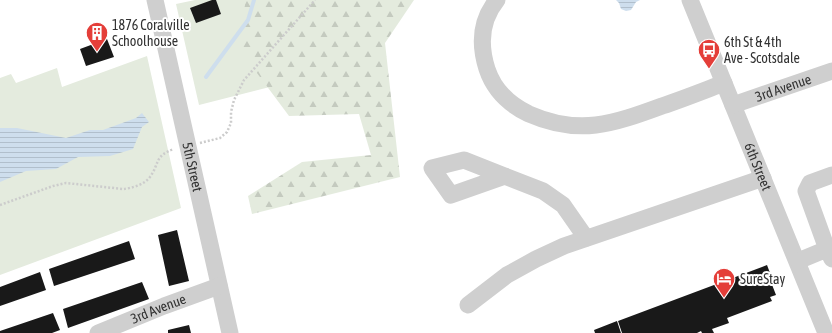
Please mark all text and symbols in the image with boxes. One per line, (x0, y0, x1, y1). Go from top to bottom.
place label: 1876 Coralville Schoolhouse (112, 17, 190, 49)
building icon: 1876 Coralville Schoolhouse (84, 20, 110, 53)
place label: 6th St & 4th Ave - Scotsdale (724, 34, 800, 66)
bus stop icon: 6th St & 4th Ave - Scotsdale (696, 37, 722, 70)
street label: 3rd Avenue (753, 71, 813, 105)
street label: 6th Street (741, 140, 775, 193)
street label: 5th Street (179, 141, 206, 193)
hotel icon: SureStay (711, 266, 737, 299)
place label: SureStay (740, 271, 786, 287)
street label: 3rd Avenue (128, 291, 188, 327)

